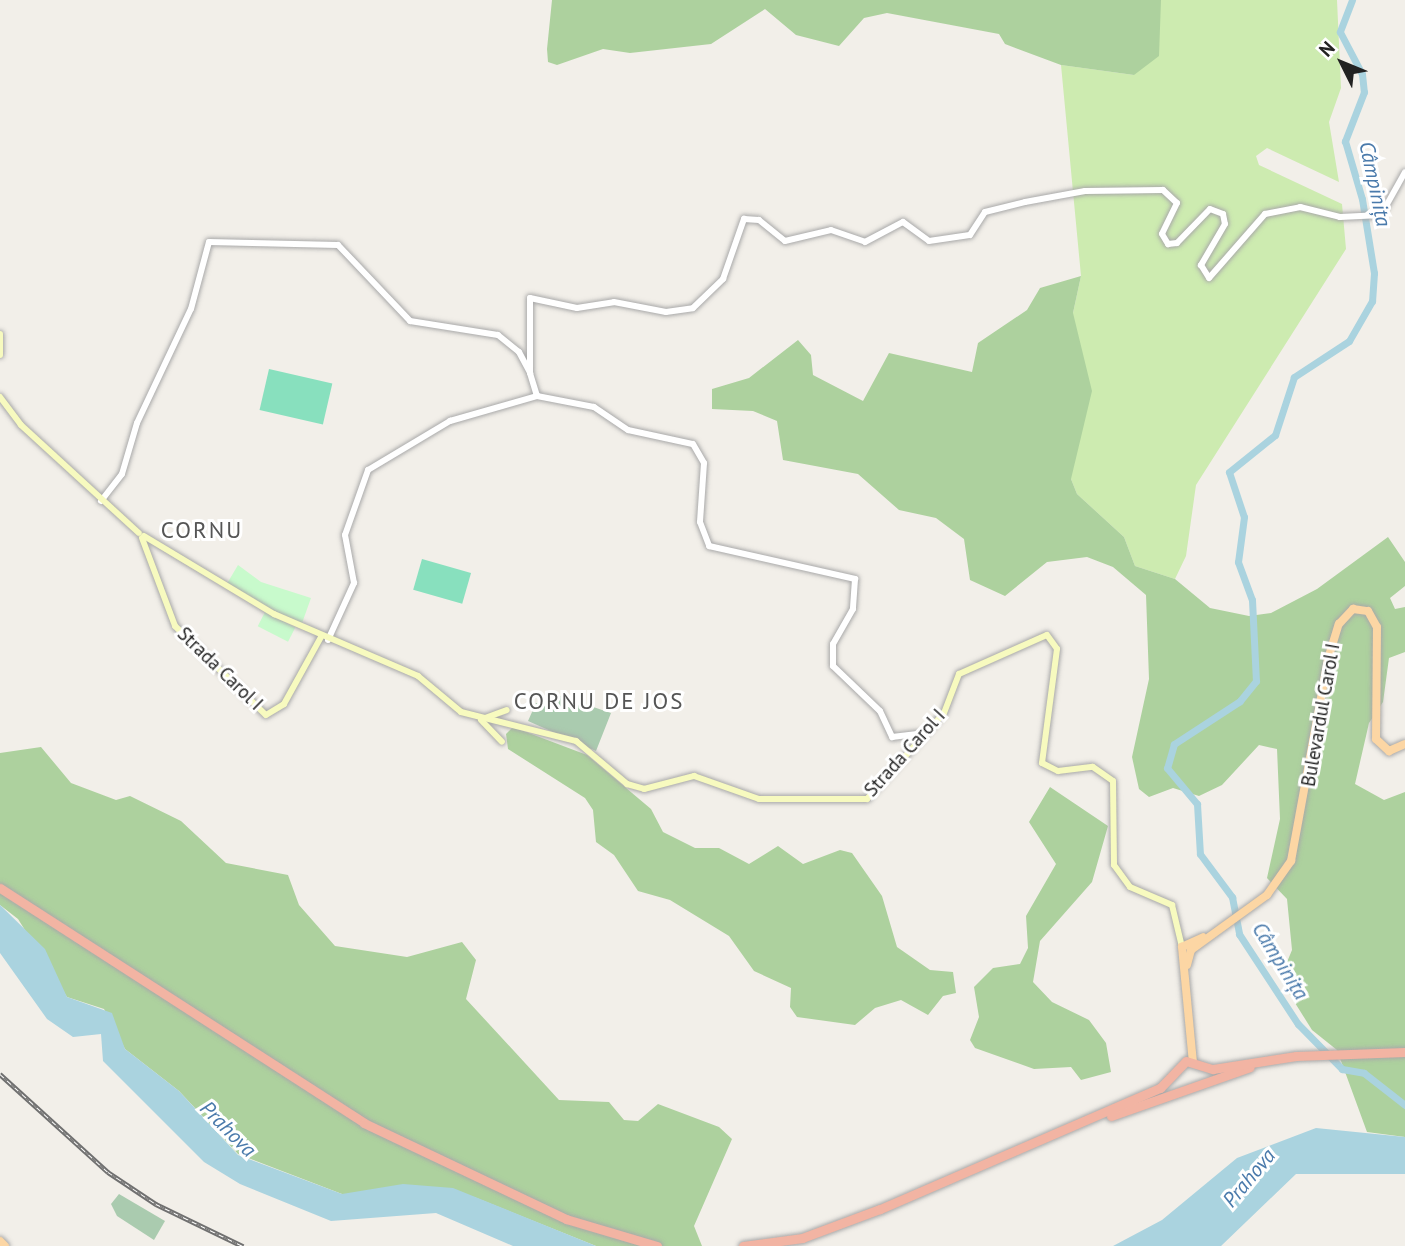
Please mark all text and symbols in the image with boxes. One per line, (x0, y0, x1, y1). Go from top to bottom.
north arrow (1307, 28, 1377, 98)
text: N (1314, 36, 1340, 61)
water label: Câmpinița (1354, 139, 1396, 229)
district label: CORNU (161, 516, 243, 544)
street label: Strada Carol I (173, 623, 267, 715)
street label: Bulevardul Carol I (1297, 642, 1345, 788)
district label: CORNU DE JOS (515, 687, 683, 715)
street label: Strada Carol I (860, 705, 950, 801)
water label: Câmpinița (1246, 918, 1314, 1004)
water label: Prahova (195, 1096, 261, 1162)
water label: Prahova (1217, 1144, 1281, 1212)

